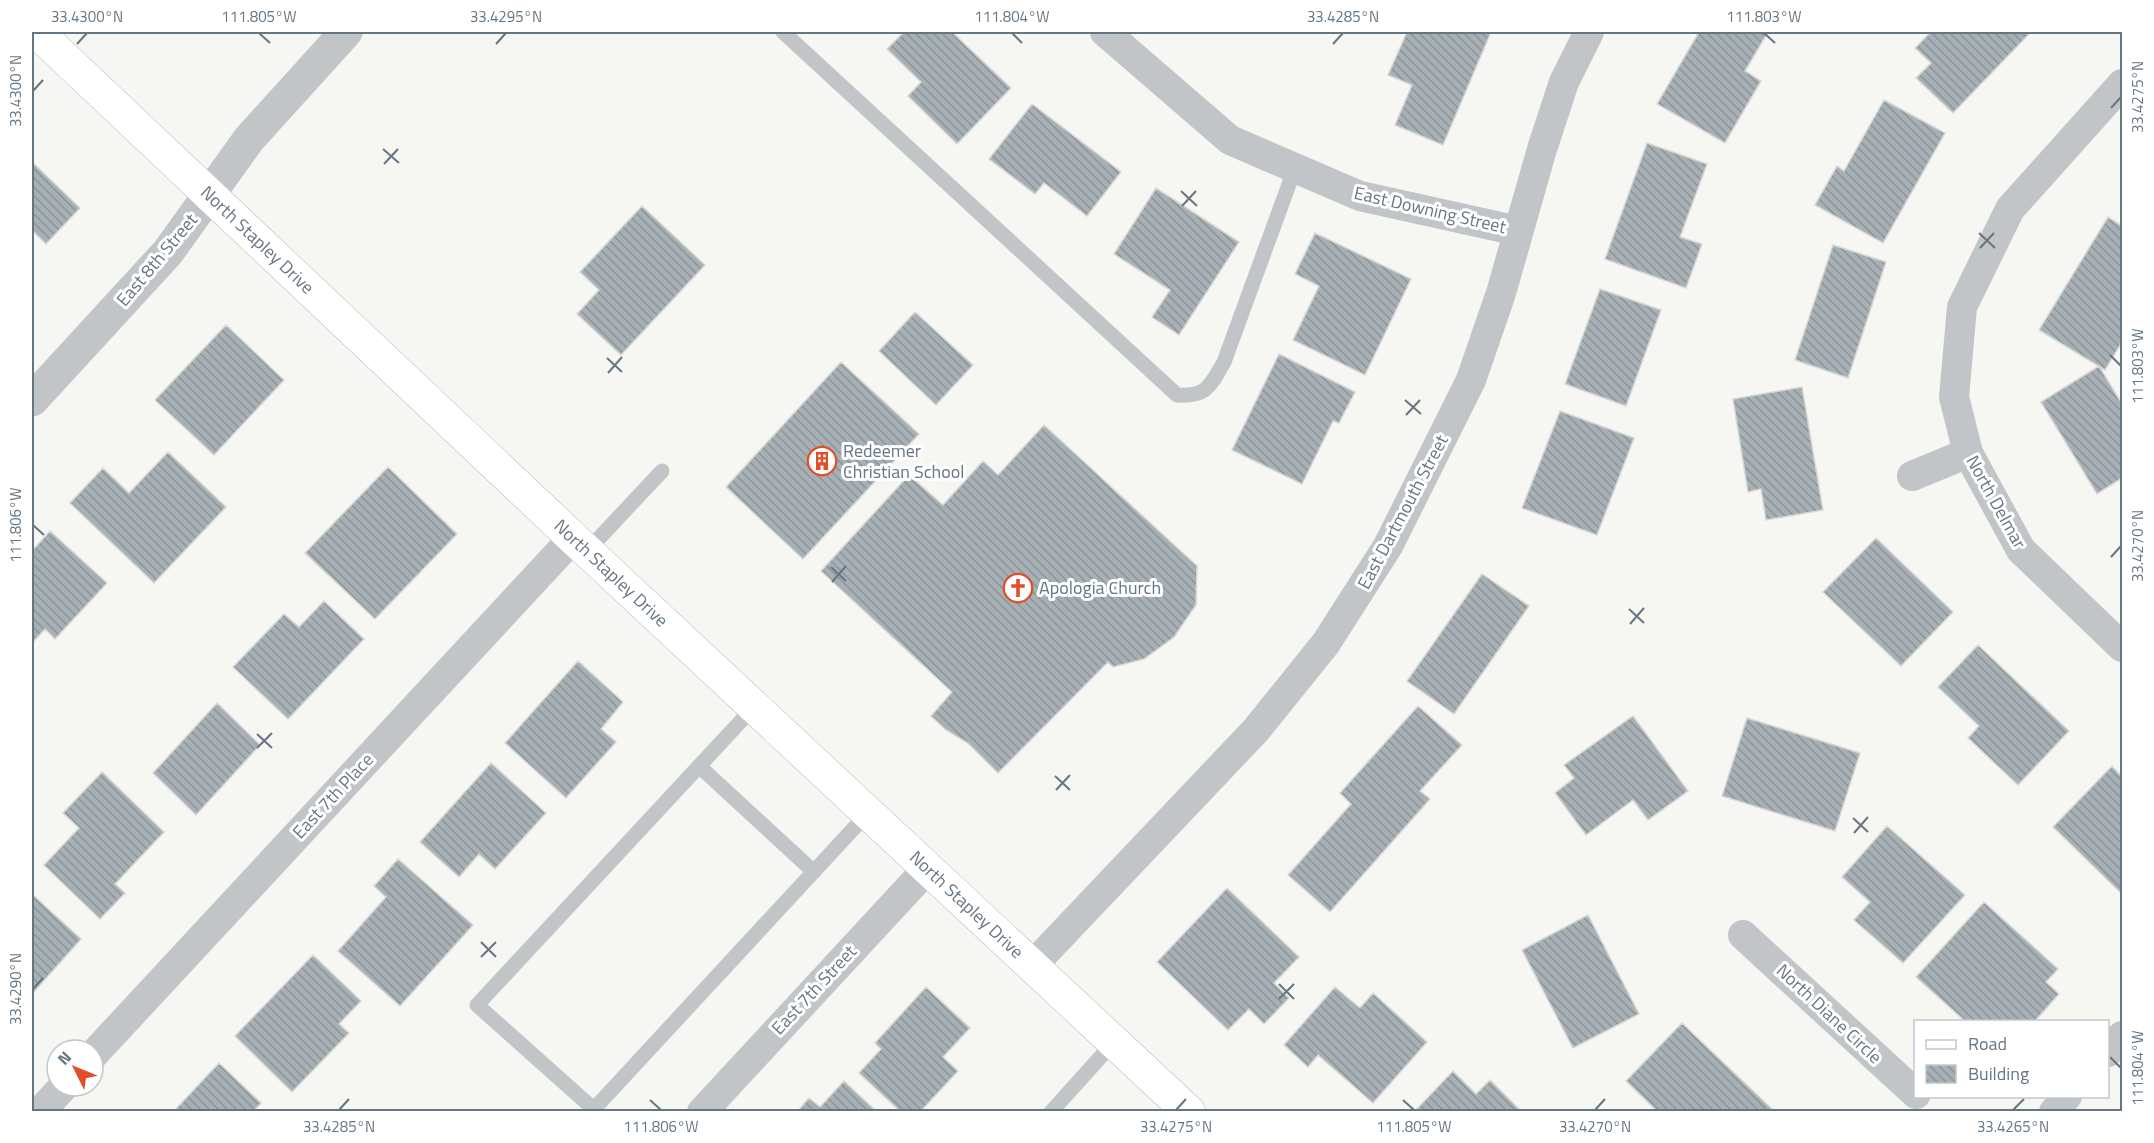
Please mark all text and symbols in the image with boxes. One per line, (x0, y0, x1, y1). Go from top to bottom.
text: 33.4300°N (51, 5, 123, 28)
text: 111.805°W (221, 5, 297, 28)
text: 33.4295°N (470, 5, 542, 28)
text: 111.804°W (974, 5, 1050, 28)
text: 33.4285°N (1307, 5, 1379, 28)
text: 111.803°W (1726, 5, 1802, 28)
text: 33.4300°N (4, 55, 27, 127)
text: 33.4275°N (2126, 61, 2149, 133)
street label: North Stapley Drive (195, 179, 321, 300)
street label: East Downing Street (1351, 179, 1509, 240)
street label: East 8th Street (110, 207, 204, 312)
text: 111.803°W (2126, 328, 2149, 404)
street label: East Dartmouth Street (1350, 429, 1455, 594)
place label: Redeemer Christian School (843, 437, 964, 485)
building icon: Redeemer Christian School (806, 445, 838, 477)
street label: North Delmar (1960, 450, 2033, 553)
text: 111.806°W (4, 487, 27, 563)
text: 33.4270°N (2126, 510, 2149, 582)
street label: North Stapley Drive (548, 513, 674, 633)
church icon: Apologia Church (1002, 572, 1034, 604)
place label: Apologia Church (1039, 574, 1161, 601)
street label: East 7th Place (286, 747, 379, 844)
street label: North Stapley Drive (904, 844, 1030, 964)
street label: East 7th Street (765, 938, 863, 1041)
text: 33.4290°N (4, 953, 27, 1025)
street label: North Diane Circle (1770, 957, 1888, 1070)
legend (1914, 1020, 2109, 1098)
text: Road (1968, 1030, 2007, 1057)
text: 111.804°W (2126, 1030, 2149, 1106)
north arrow (45, 1038, 105, 1098)
text: N (51, 1046, 77, 1070)
text: Building (1968, 1060, 2029, 1087)
text: 33.4285°N (303, 1115, 375, 1138)
text: 111.806°W (623, 1115, 699, 1138)
text: 33.4275°N (1140, 1115, 1212, 1138)
text: 111.805°W (1376, 1115, 1452, 1138)
text: 33.4270°N (1559, 1115, 1631, 1138)
text: 33.4265°N (1977, 1115, 2049, 1138)

